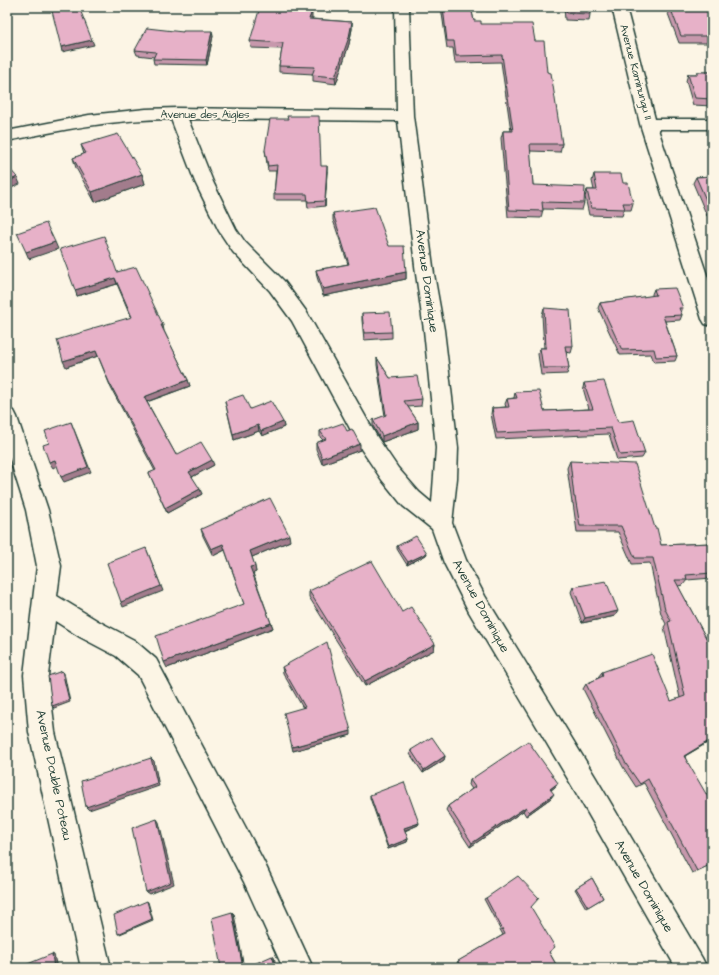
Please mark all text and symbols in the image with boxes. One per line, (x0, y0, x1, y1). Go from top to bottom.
street label: Avenue Kaminungu II (615, 23, 656, 122)
street label: Avenue des Aigles (160, 107, 250, 123)
street label: Avenue Dominique (411, 228, 443, 334)
street label: Avenue Dominique (448, 556, 514, 656)
street label: Avenue Double Poteau (31, 708, 77, 842)
street label: Avenue Dominique (610, 836, 678, 936)

